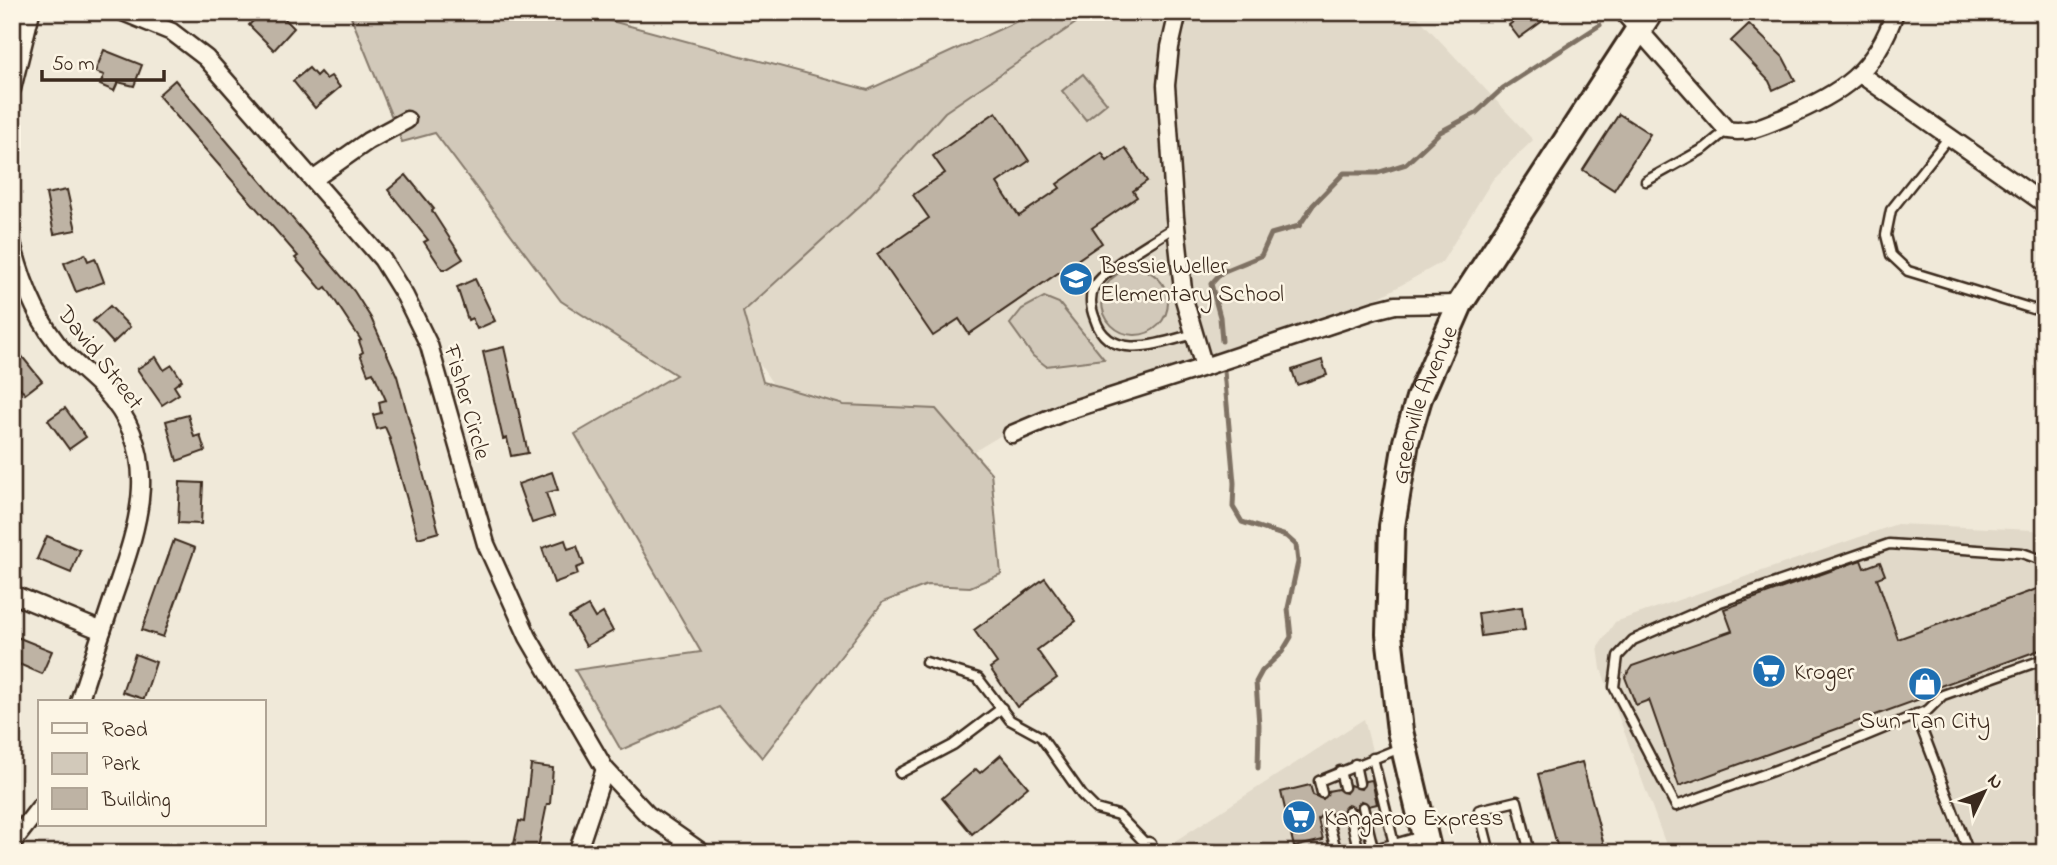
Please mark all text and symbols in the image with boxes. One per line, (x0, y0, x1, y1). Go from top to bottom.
scale bar (42, 38, 164, 82)
text: 50 m (52, 50, 95, 80)
place label: Bessie Weller Elementary School (1099, 250, 1284, 314)
school or university icon: Bessie Weller Elementary School (1057, 260, 1095, 298)
street label: David Street (46, 298, 151, 418)
street label: Greenville Avenue (1384, 320, 1469, 487)
street label: Fisher Circle (432, 340, 499, 464)
supermarket icon: Kroger (1750, 652, 1788, 690)
place label: Kroger (1794, 656, 1855, 691)
shop icon: Sun Tan City (1906, 665, 1944, 703)
legend (38, 700, 266, 826)
place label: Sun Tan City (1860, 705, 1990, 741)
text: Road (102, 716, 148, 746)
text: Park (102, 750, 141, 780)
north arrow (1948, 756, 2018, 826)
text: N (1980, 768, 2009, 796)
text: Building (101, 786, 171, 818)
supermarket icon: Kangaroo Express (1280, 798, 1318, 836)
place label: Kangaroo Express (1324, 802, 1504, 837)

